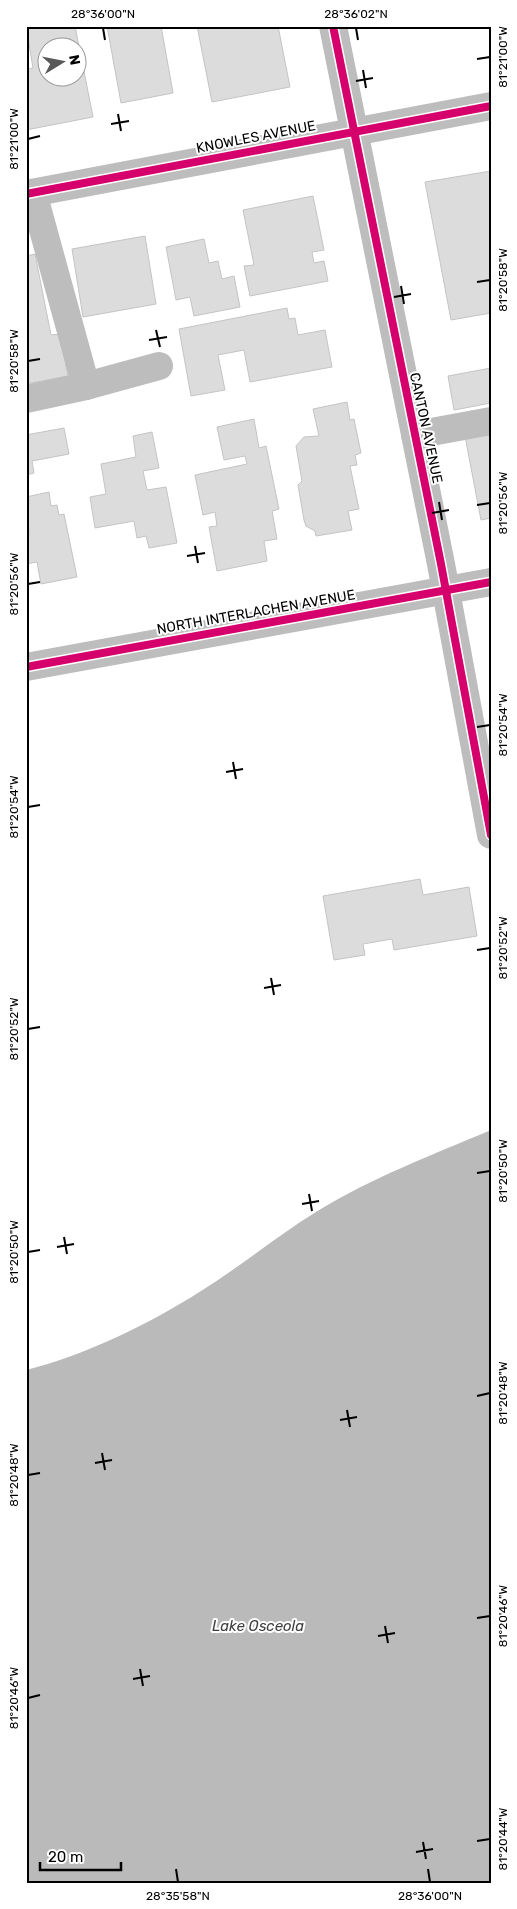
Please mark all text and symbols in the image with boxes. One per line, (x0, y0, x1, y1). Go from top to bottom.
text: 28°36'00"N (71, 7, 135, 21)
text: 28°36'02"N (324, 7, 388, 21)
text: 81°21'00"W (496, 26, 510, 88)
north arrow (38, 38, 88, 88)
text: N (65, 53, 84, 66)
text: 81°21'00"W (7, 108, 21, 170)
street label: KNOWLES AVENUE (195, 117, 317, 157)
text: 81°20'58"W (496, 248, 510, 312)
text: 81°20'58"W (7, 329, 21, 393)
street label: CANTON AVENUE (406, 371, 446, 485)
text: 81°20'56"W (496, 471, 510, 534)
text: 81°20'56"W (7, 552, 21, 615)
street label: NORTH INTERLACHEN AVENUE (155, 586, 357, 638)
text: 81°20'54"W (496, 693, 510, 757)
text: 81°20'54"W (7, 775, 21, 839)
text: 81°20'52"W (496, 916, 510, 979)
text: 81°20'52"W (7, 997, 21, 1060)
text: 81°20'50"W (496, 1139, 510, 1203)
text: 81°20'50"W (7, 1220, 21, 1284)
text: 81°20'48"W (496, 1361, 510, 1425)
text: 81°20'48"W (7, 1443, 21, 1507)
text: 81°20'46"W (496, 1584, 510, 1647)
water label: Lake Osceola (212, 1617, 304, 1635)
text: 81°20'46"W (7, 1666, 21, 1729)
text: 81°20'44"W (496, 1807, 510, 1870)
scale bar (40, 1839, 121, 1871)
text: 20 m (48, 1848, 83, 1866)
text: 28°35'58"N (146, 1889, 210, 1903)
text: 28°36'00"N (398, 1889, 462, 1903)

